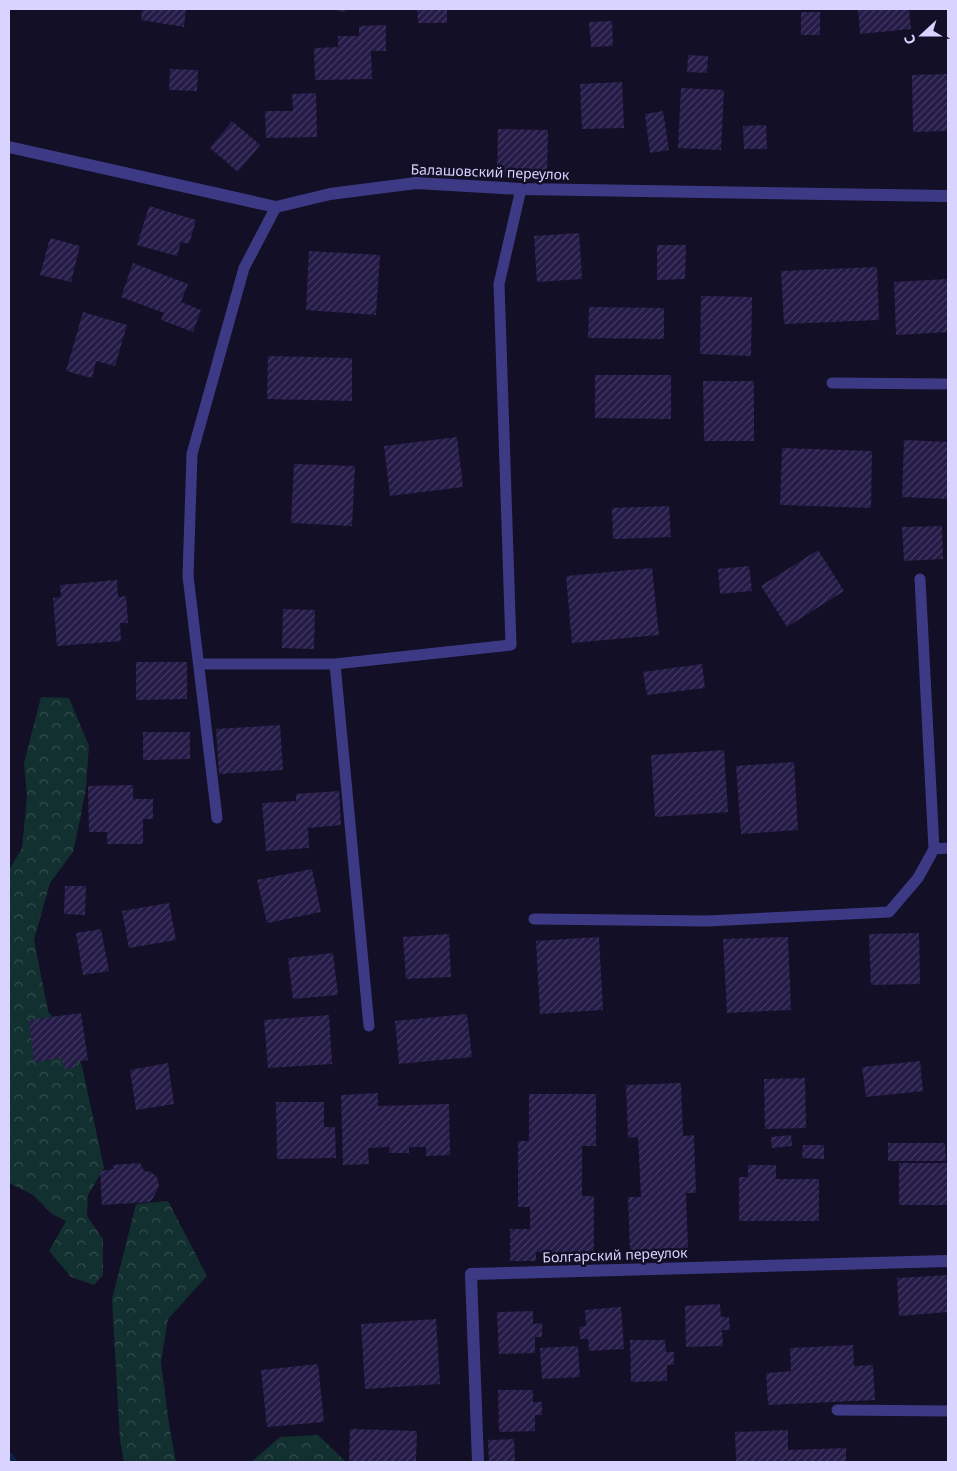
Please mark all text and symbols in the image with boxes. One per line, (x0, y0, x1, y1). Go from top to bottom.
north arrow (897, 10, 947, 60)
text: С (899, 32, 920, 47)
street label: Балашовский переулок (410, 159, 570, 184)
street label: Болгарский переулок (542, 1242, 688, 1267)

